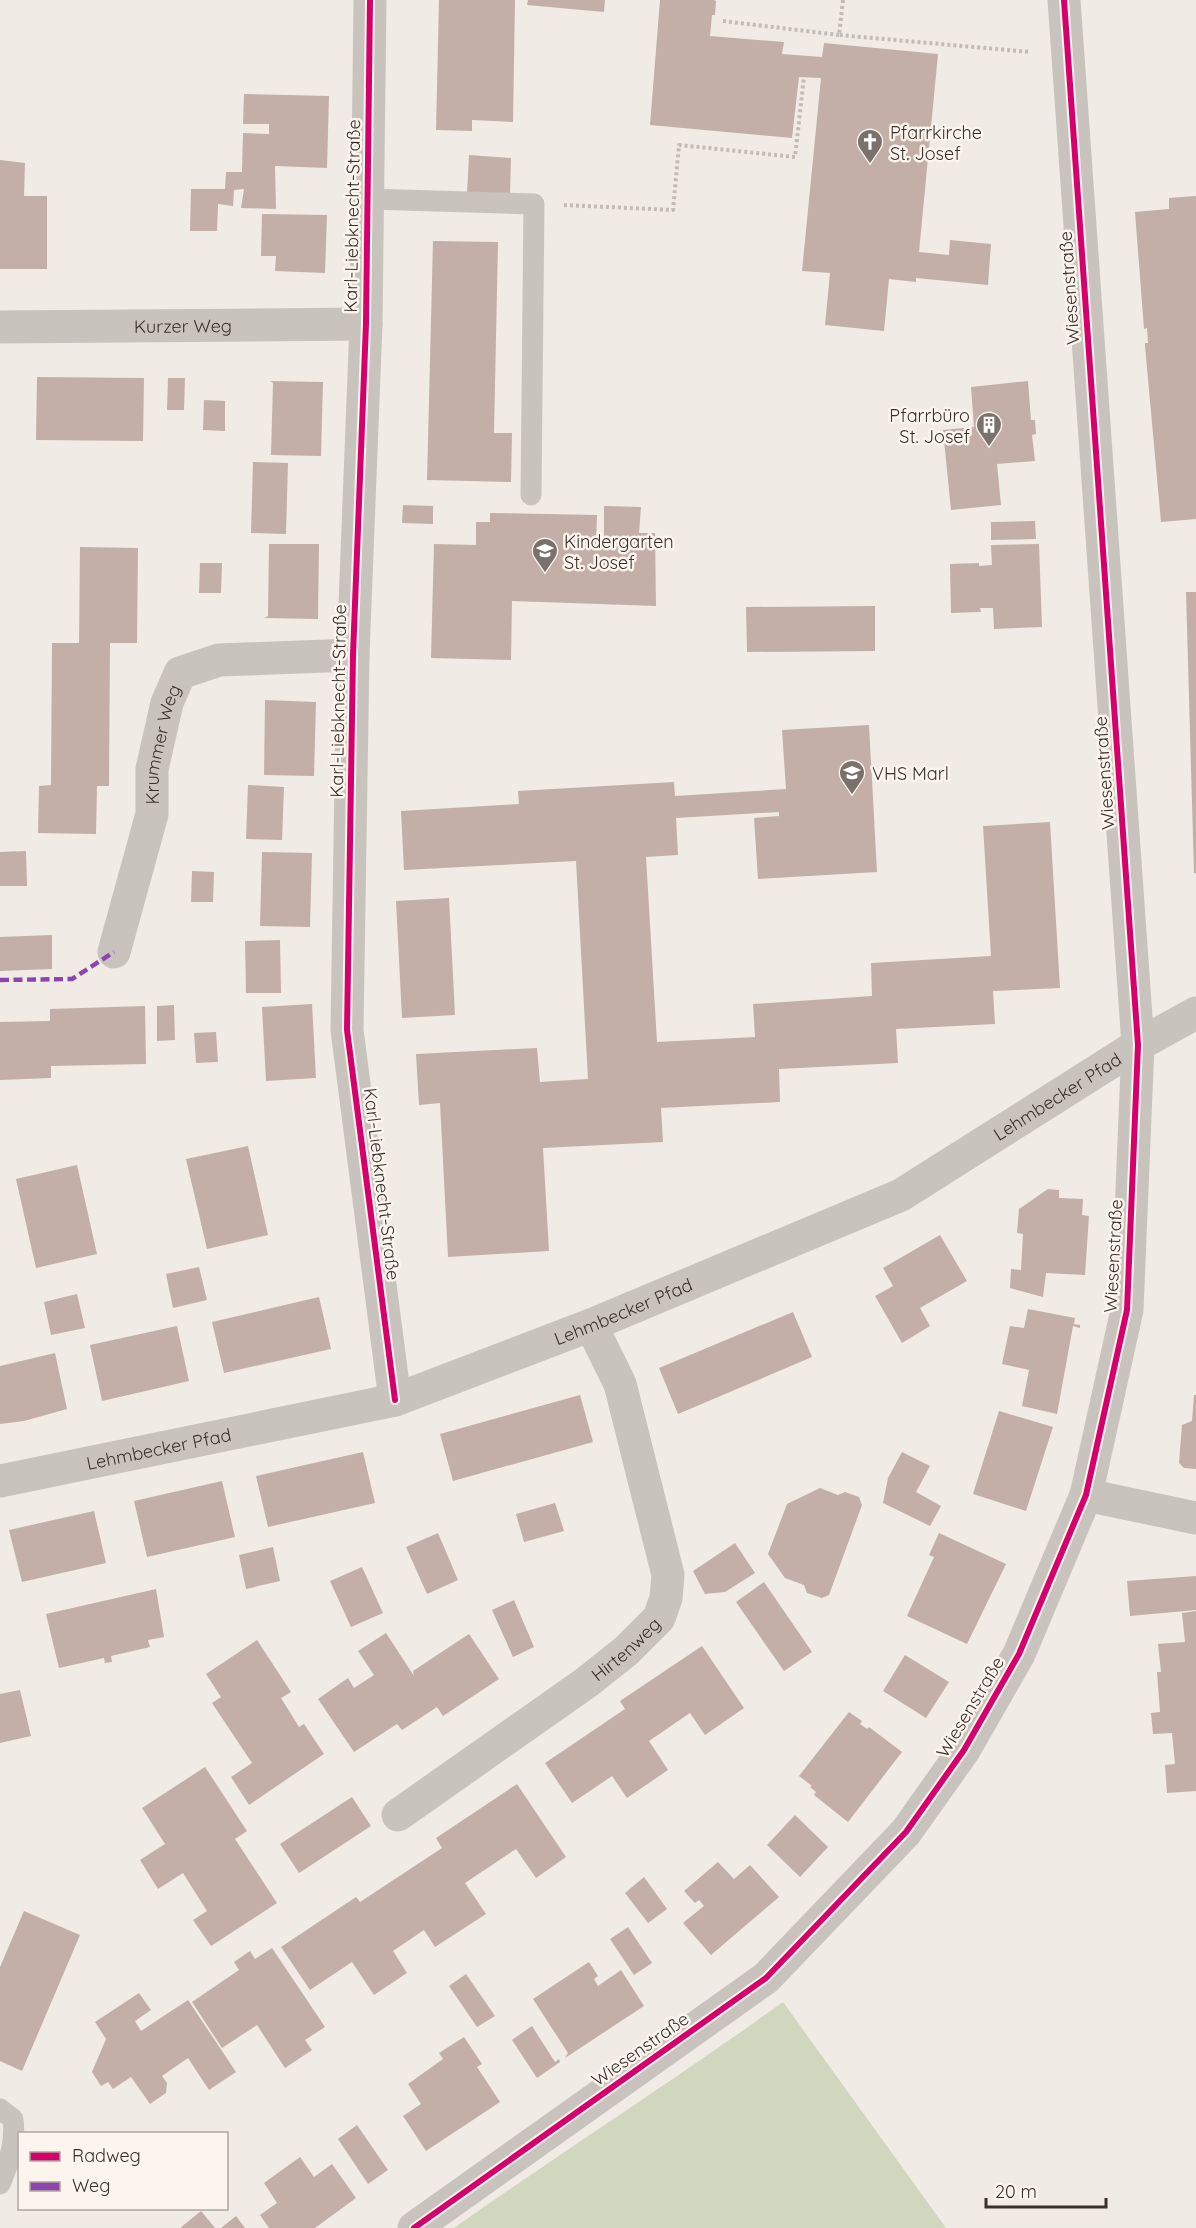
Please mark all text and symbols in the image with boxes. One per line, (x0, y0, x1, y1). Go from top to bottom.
street label: Karl-Liebknecht-Straße (339, 119, 365, 313)
place label: Pfarrkirche St. Josef (890, 121, 982, 165)
church icon: Pfarrkirche St. Josef (855, 127, 885, 165)
street label: Wiesenstraße (1054, 231, 1084, 345)
street label: Kurzer Weg (134, 314, 232, 337)
place label: Pfarrbüro St. Josef (889, 404, 971, 448)
building icon: Pfarrbüro St. Josef (974, 410, 1004, 448)
place label: Kindergarten St. Josef (564, 530, 674, 574)
school or university icon: Kindergarten St. Josef (530, 536, 560, 574)
street label: Karl-Liebknecht-Straße (325, 604, 351, 798)
street label: Krummer Weg (139, 681, 185, 804)
street label: Wiesenstraße (1089, 716, 1119, 830)
school or university icon: VHS Marl (837, 758, 867, 796)
place label: VHS Marl (872, 762, 949, 785)
street label: Lehmbecker Pfad (989, 1047, 1126, 1145)
street label: Karl-Liebknecht-Straße (359, 1087, 405, 1281)
street label: Wiesenstraße (1099, 1199, 1127, 1313)
street label: Lehmbecker Pfad (551, 1272, 696, 1350)
street label: Lehmbecker Pfad (84, 1422, 233, 1475)
street label: Hirtenweg (586, 1612, 665, 1686)
street label: Wiesenstraße (931, 1652, 1009, 1762)
street label: Wiesenstraße (587, 2007, 693, 2091)
legend (18, 2132, 228, 2210)
text: Radweg (72, 2144, 141, 2167)
scale bar (986, 2171, 1106, 2209)
text: Weg (72, 2174, 110, 2197)
text: 20 m (995, 2180, 1037, 2203)

